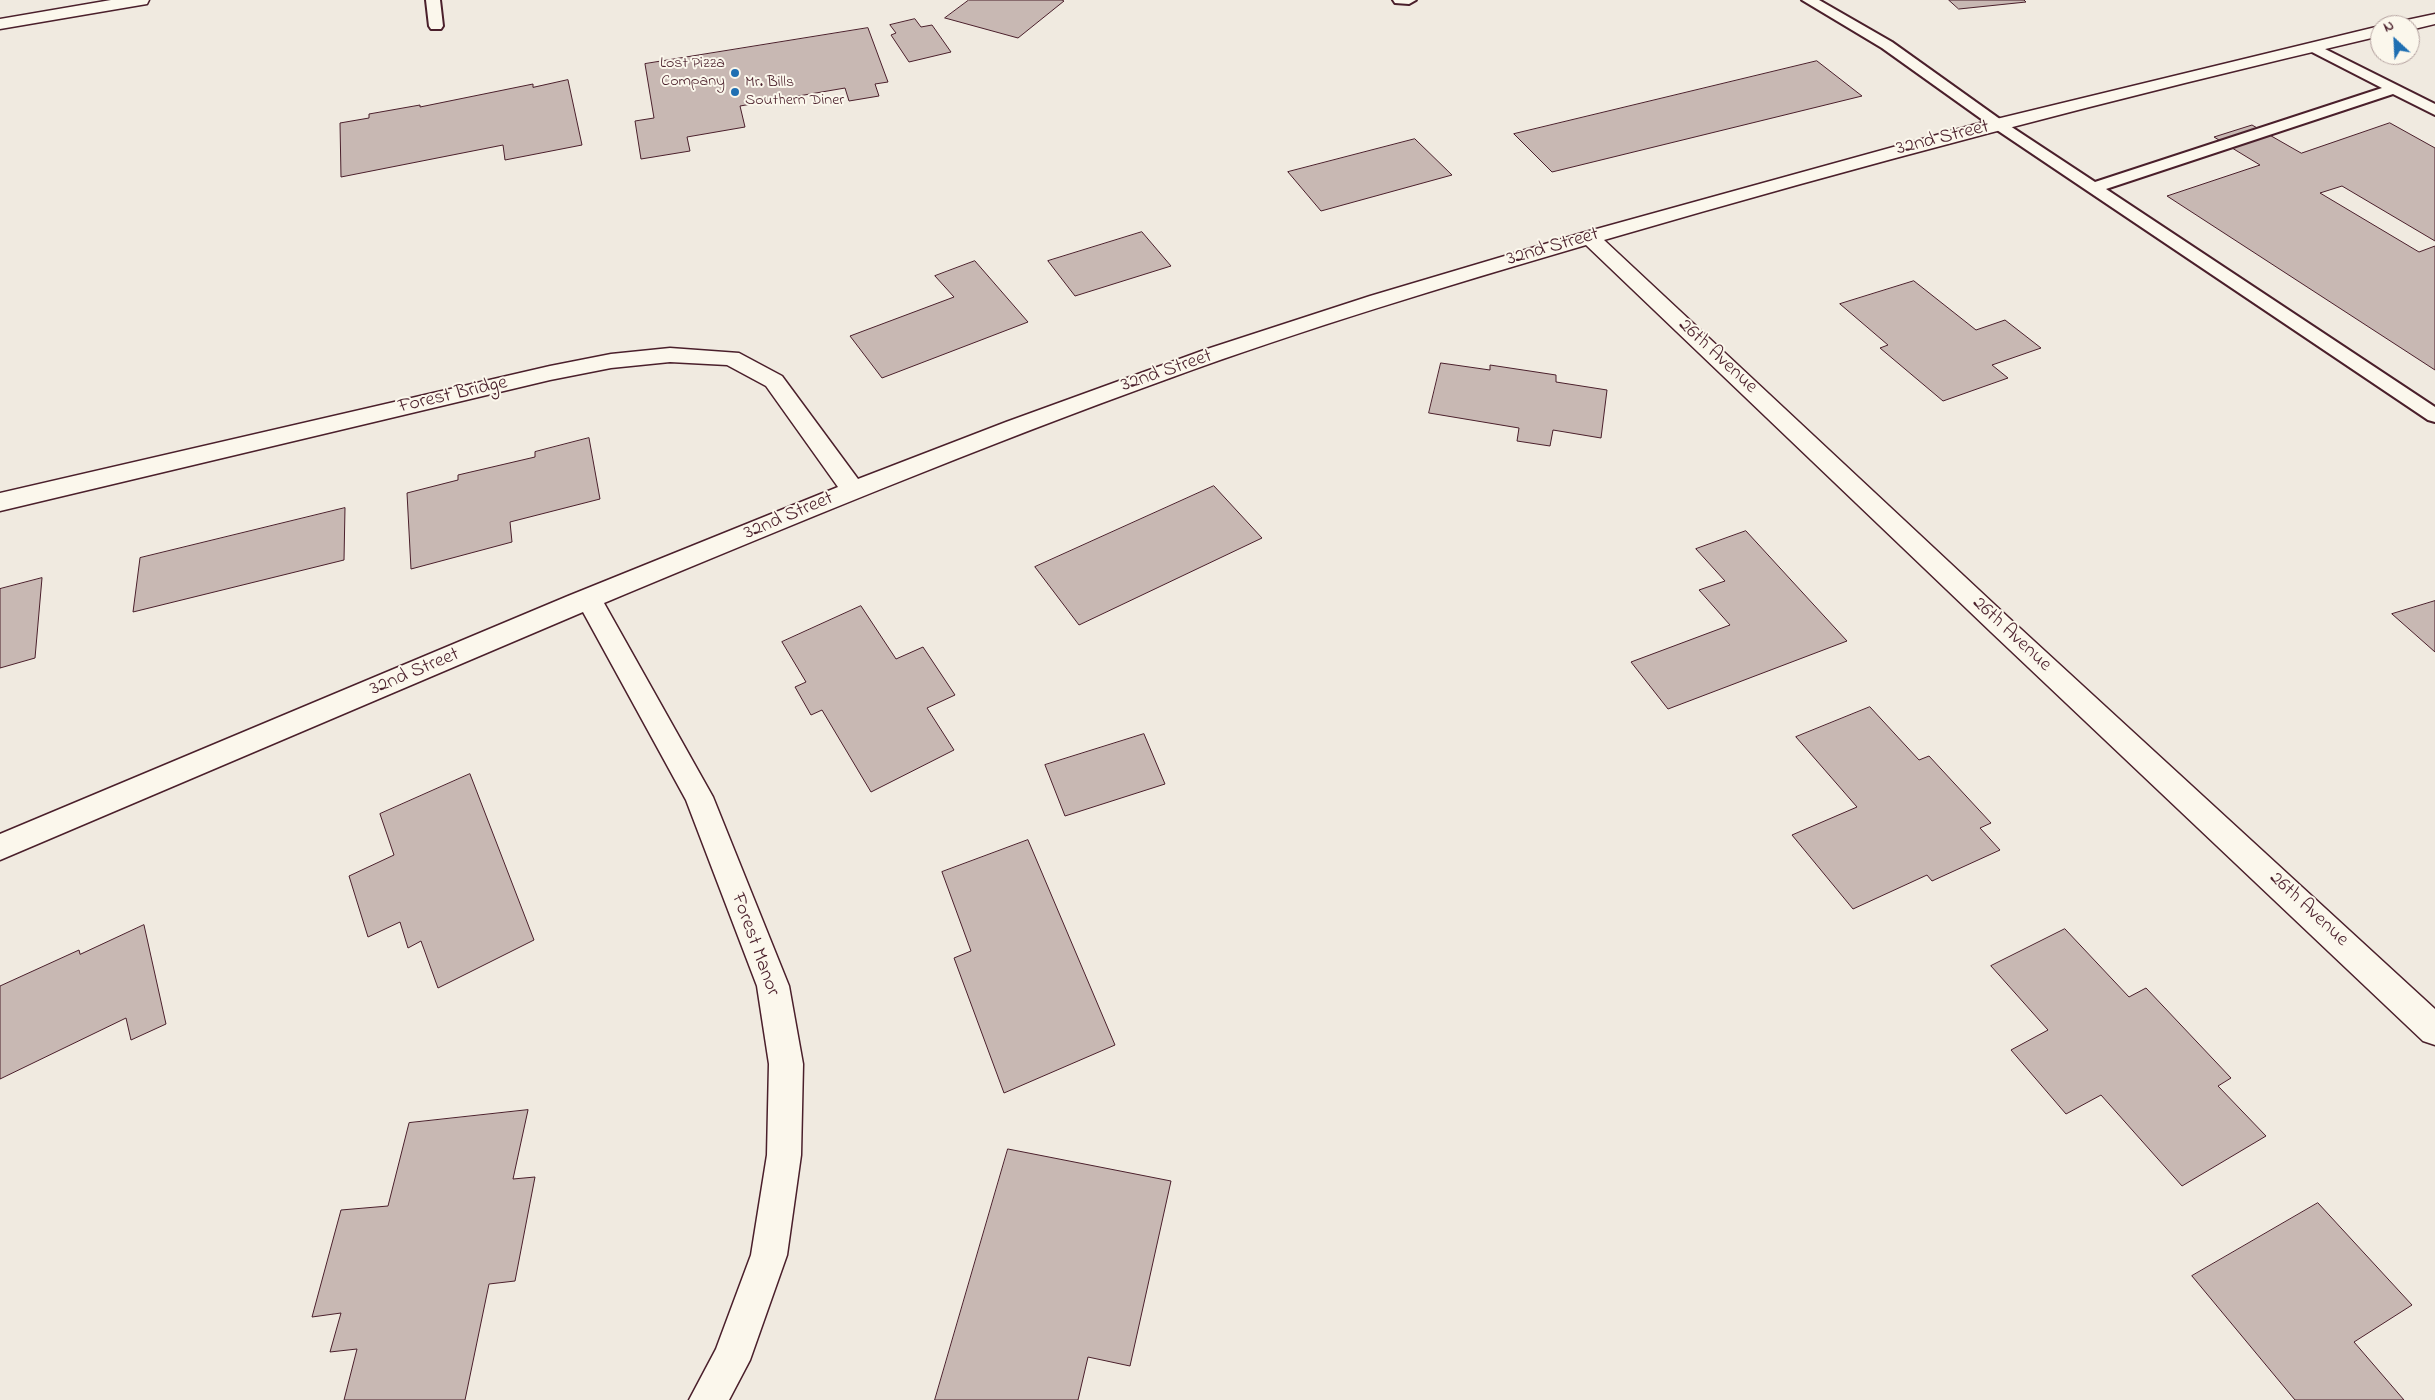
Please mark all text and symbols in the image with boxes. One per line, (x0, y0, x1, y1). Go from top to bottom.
north arrow (2370, 15, 2420, 65)
text: N (2380, 15, 2398, 38)
place label: Lost Pizza Company (660, 54, 725, 92)
marker: Lost Pizza Company (729, 67, 741, 79)
place label: Mr. Bills Southern Diner (745, 73, 844, 111)
marker: Mr. Bills Southern Diner (729, 86, 741, 98)
street label: 32nd Street (1894, 116, 1992, 162)
street label: 32nd Street (1504, 223, 1602, 273)
street label: 26th Avenue (1672, 314, 1762, 400)
street label: 32nd Street (1118, 345, 1216, 399)
street label: Forest Bridge (396, 372, 510, 420)
street label: 32nd Street (741, 487, 837, 547)
street label: 26th Avenue (1966, 592, 2056, 678)
street label: 32nd Street (367, 643, 463, 703)
street label: 26th Avenue (2263, 867, 2353, 953)
street label: Forest Manor (724, 890, 784, 1000)

